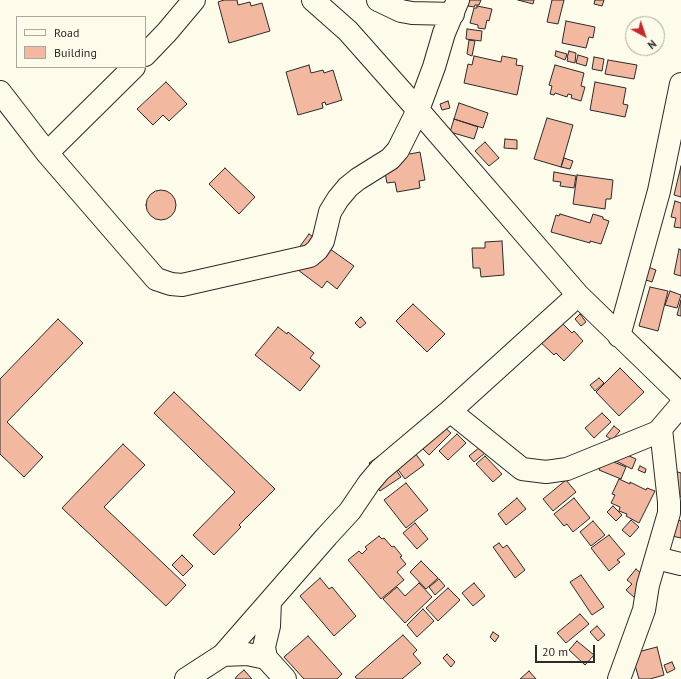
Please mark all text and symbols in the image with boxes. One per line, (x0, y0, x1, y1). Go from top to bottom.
legend (16, 16, 146, 68)
north arrow (625, 16, 665, 56)
text: Road (54, 25, 79, 40)
text: N (645, 37, 659, 52)
text: Building (54, 45, 97, 60)
scale bar (537, 637, 597, 663)
text: 20 m (542, 644, 568, 659)

